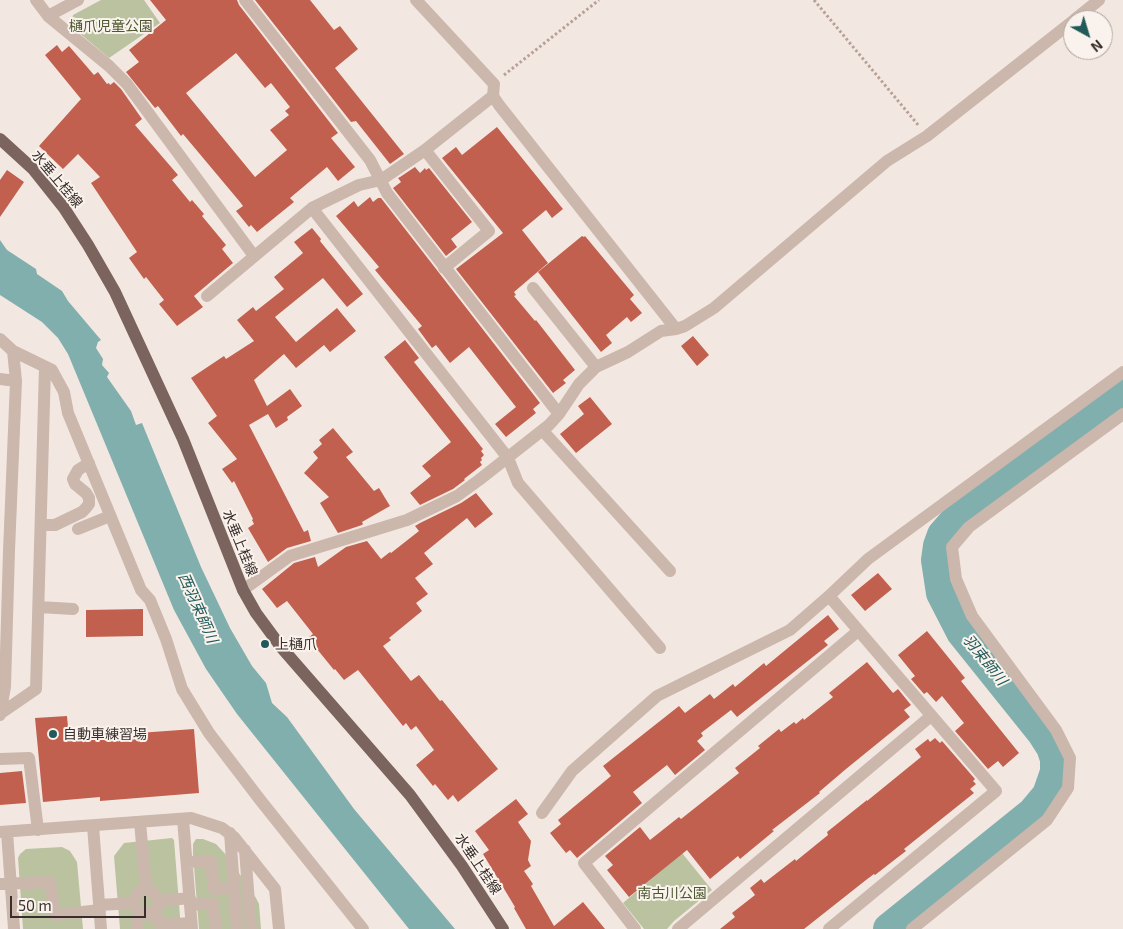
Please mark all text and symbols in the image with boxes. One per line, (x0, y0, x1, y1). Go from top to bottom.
north arrow (1063, 10, 1113, 60)
park label: 樋爪児童公園 (69, 18, 153, 34)
text: N (1088, 36, 1106, 56)
street label: 水垂上桂線 (28, 147, 86, 211)
street label: 水垂上桂線 (219, 507, 261, 579)
water label: 西羽束師川 (175, 570, 221, 646)
water label: 羽束師川 (959, 631, 1011, 689)
place label: 上樋爪 (275, 636, 317, 652)
marker: 上樋爪 (259, 638, 271, 650)
place label: 自動車練習場 (63, 726, 147, 742)
marker: 自動車練習場 (47, 728, 59, 740)
street label: 水垂上桂線 (451, 830, 505, 898)
park label: 南古川公園 (637, 885, 707, 901)
scale bar (12, 886, 149, 918)
text: 50 m (18, 896, 52, 914)

